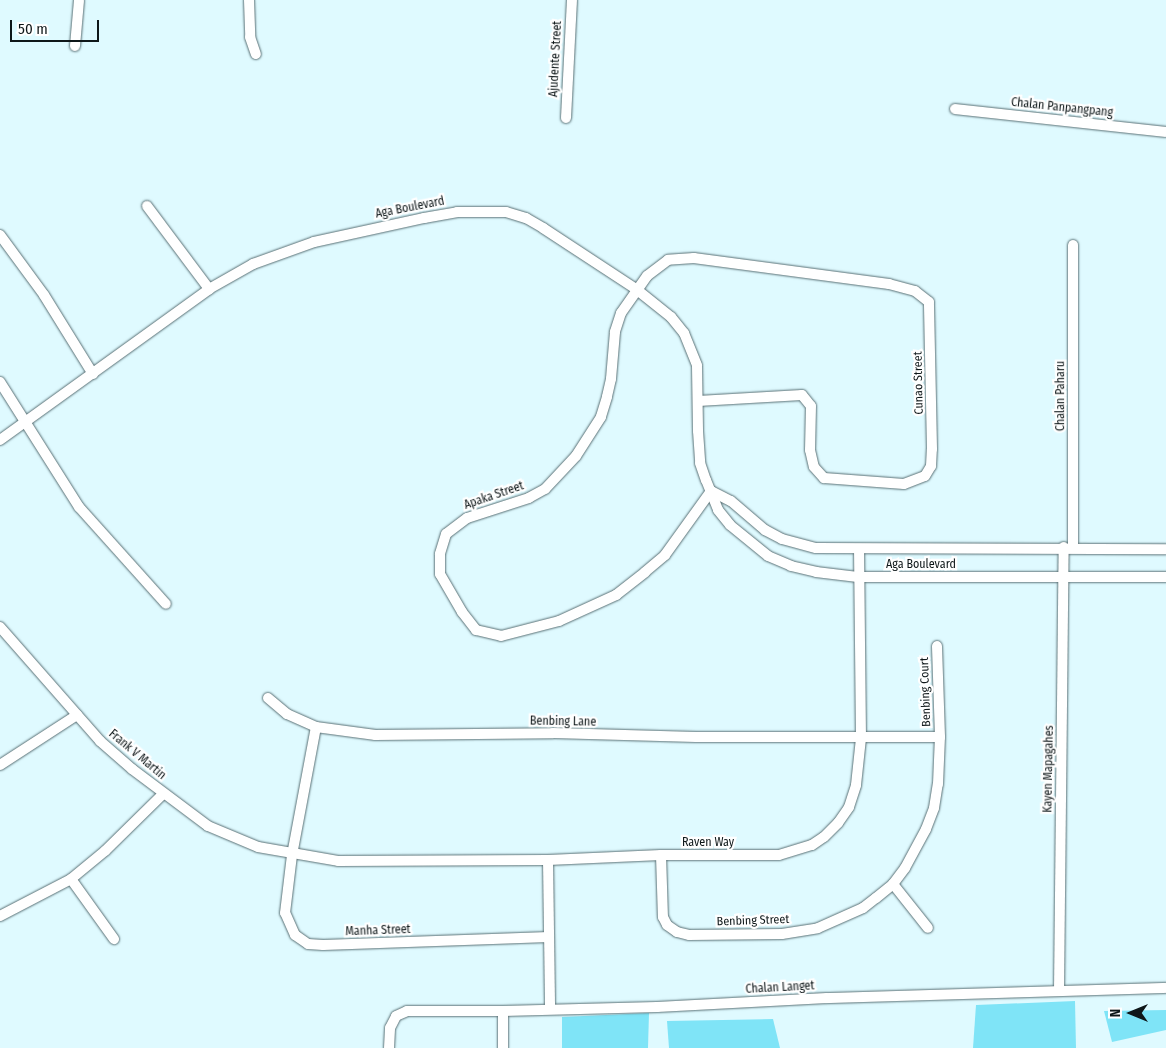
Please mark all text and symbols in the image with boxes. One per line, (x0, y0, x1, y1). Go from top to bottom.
scale bar (12, 10, 101, 42)
text: 50 m (18, 20, 48, 38)
street label: Ajudente Street (547, 21, 565, 97)
street label: Chalan Panpangpang (1010, 95, 1114, 121)
street label: Aga Boulevard (374, 194, 446, 222)
street label: Cunao Street (911, 351, 927, 415)
street label: Chalan Paharu (1054, 361, 1068, 431)
street label: Apaka Street (462, 479, 526, 513)
street label: Aga Boulevard (886, 558, 956, 572)
street label: Benbing Court (918, 657, 934, 727)
street label: Benbing Lane (530, 714, 596, 730)
street label: Kayen Mapagahes (1041, 725, 1057, 813)
street label: Frank V Martin (106, 727, 168, 783)
street label: Raven Way (682, 836, 734, 850)
street label: Benbing Street (717, 913, 789, 929)
street label: Manha Street (345, 923, 411, 939)
street label: Chalan Langet (745, 979, 815, 997)
north arrow (1106, 988, 1156, 1038)
text: N (1107, 1009, 1124, 1017)

